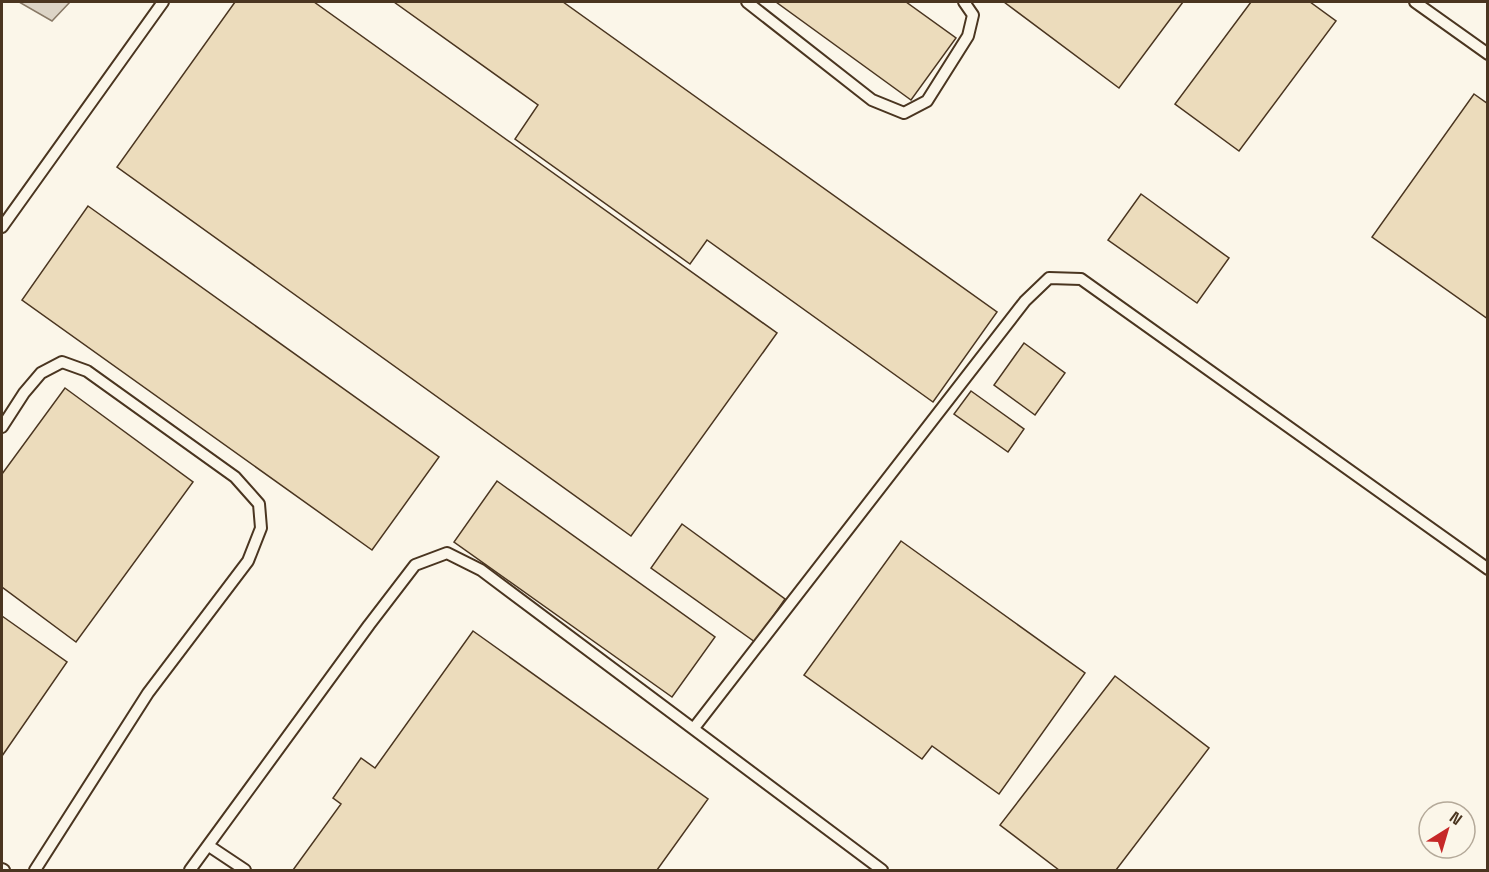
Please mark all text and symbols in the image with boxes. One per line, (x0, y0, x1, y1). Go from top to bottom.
north arrow (1417, 800, 1477, 860)
text: N (1445, 807, 1466, 830)

